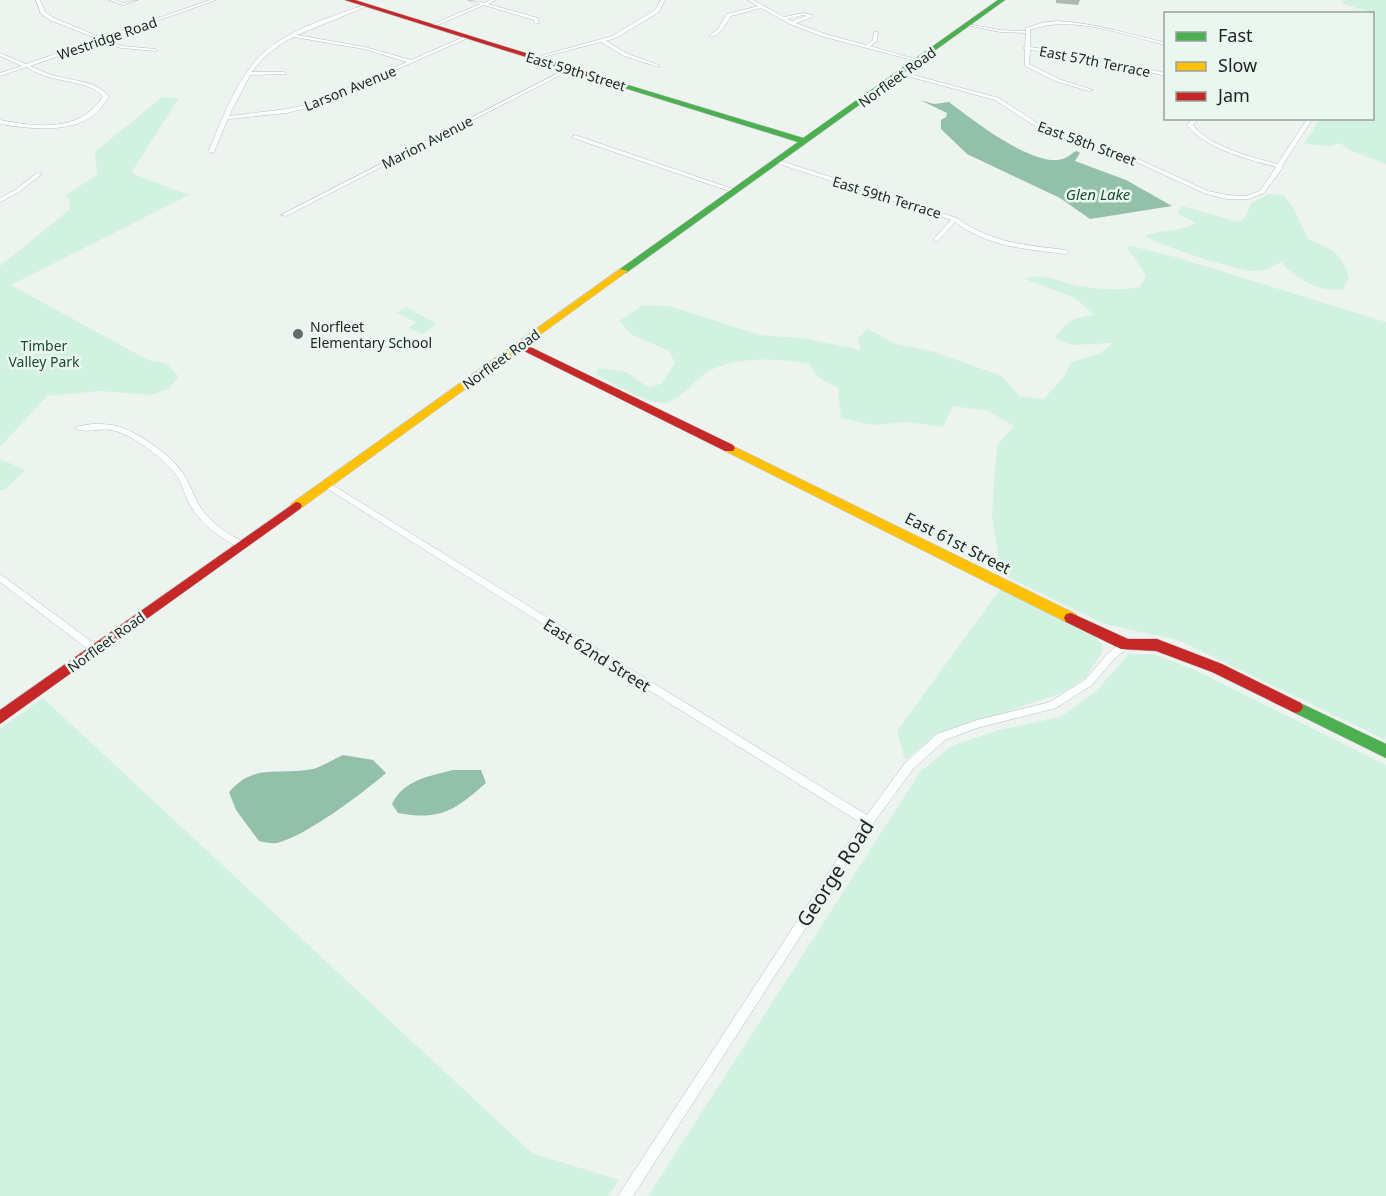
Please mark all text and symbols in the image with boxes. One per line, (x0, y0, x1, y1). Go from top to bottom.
street label: Westridge Road (55, 12, 159, 64)
legend (1164, 12, 1374, 120)
text: Fast (1218, 23, 1253, 47)
street label: East 57th Terrace (1038, 41, 1152, 81)
street label: Norfleet Road (854, 42, 940, 112)
street label: East 59th Street (524, 47, 628, 95)
text: Slow (1218, 53, 1257, 77)
street label: Larson Avenue (301, 61, 399, 115)
text: Jam (1216, 83, 1250, 107)
street label: Marion Avenue (378, 111, 476, 173)
street label: East 58th Street (1035, 116, 1139, 170)
street label: East 59th Terrace (830, 171, 944, 223)
water label: Glen Lake (1066, 184, 1131, 204)
place label: Norfleet Elementary School (310, 317, 432, 352)
street label: Norfleet Road (458, 324, 544, 394)
marker: Norfleet Elementary School (291, 327, 305, 341)
park label: Timber Valley Park (8, 336, 80, 371)
street label: East 61st Street (901, 507, 1015, 579)
street label: Norfleet Road (63, 607, 149, 677)
street label: East 62nd Street (539, 613, 655, 697)
street label: George Road (790, 814, 880, 932)

